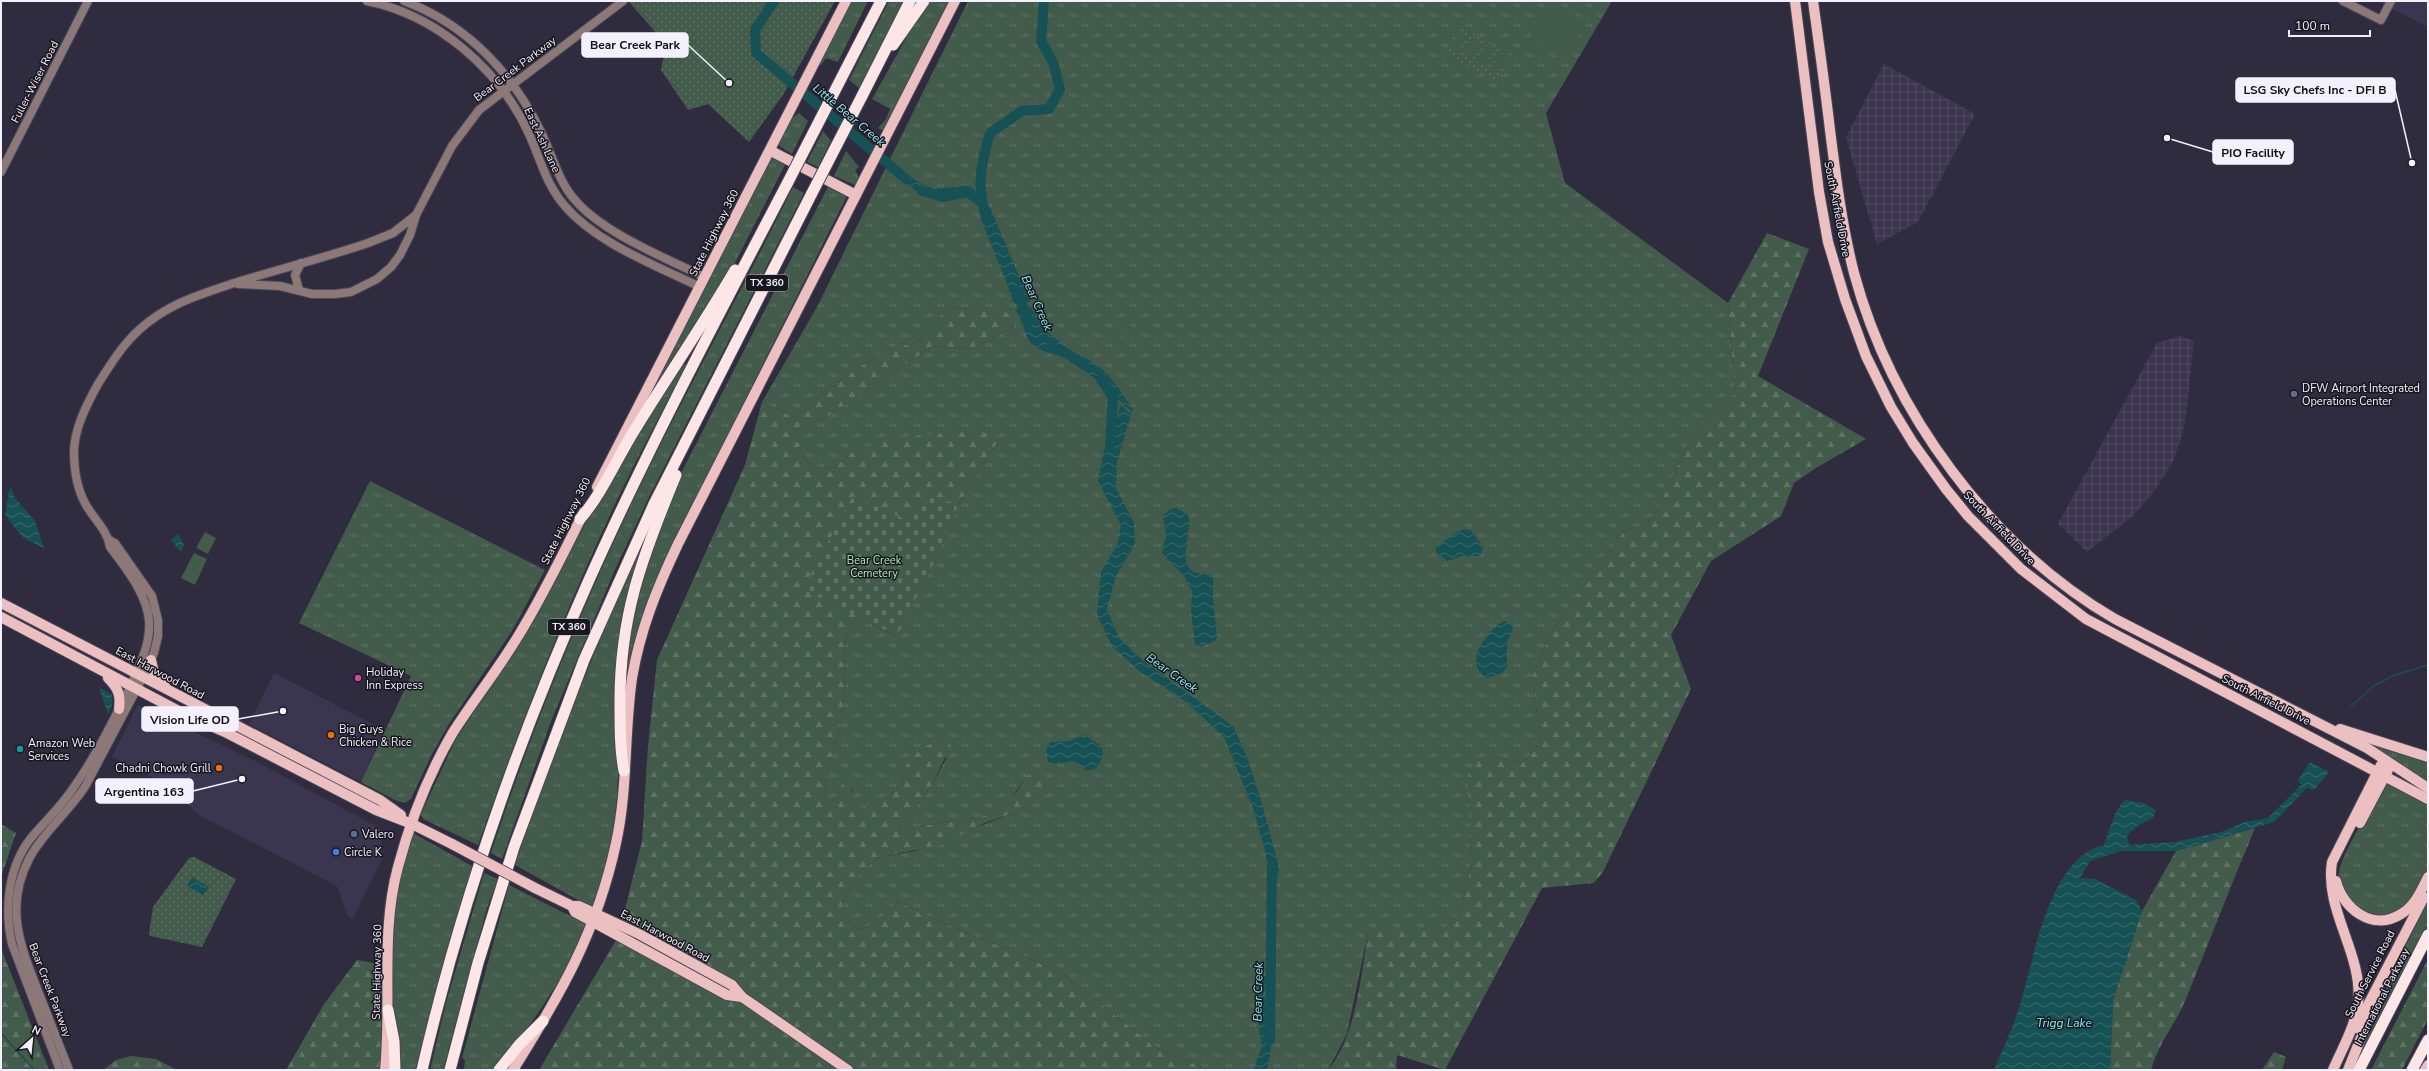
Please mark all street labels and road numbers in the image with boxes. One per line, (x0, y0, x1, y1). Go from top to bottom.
street label: Bear Creek Parkway (471, 33, 560, 105)
street label: Fuller-Wiser Road (8, 38, 62, 126)
street label: East Ash Lane (520, 105, 564, 175)
street label: South Airfield Drive (1820, 160, 1854, 258)
street label: State Highway 360 (686, 187, 743, 279)
road number: TX 360 (746, 275, 788, 291)
street label: State Highway 360 (538, 475, 595, 567)
street label: South Airfield Drive (1960, 488, 2038, 568)
road number: TX 360 (548, 619, 590, 635)
street label: East Harwood Road (113, 643, 207, 703)
street label: South Airfield Drive (2219, 671, 2313, 729)
street label: East Harwood Road (618, 906, 712, 966)
street label: State Highway 360 (369, 924, 385, 1020)
street label: South Service Road (2341, 928, 2399, 1020)
street label: Bear Creek Parkway (25, 941, 75, 1039)
street label: International Parkway (2351, 945, 2413, 1048)

